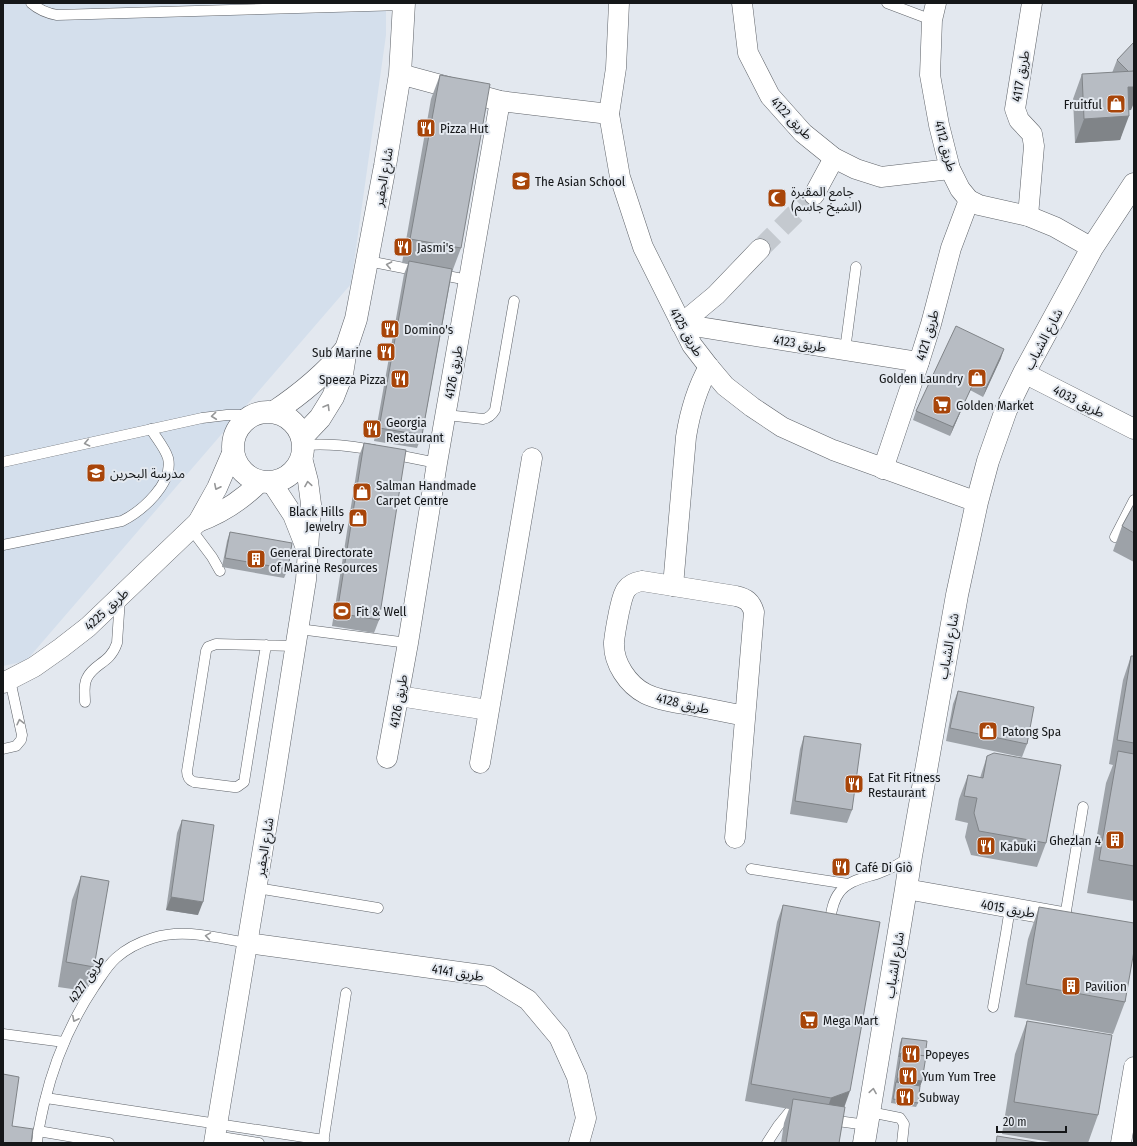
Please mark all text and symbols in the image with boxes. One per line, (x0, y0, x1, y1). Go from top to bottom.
street label: طريق 4117 (1009, 49, 1033, 103)
shop icon: Fruitful (1105, 93, 1127, 115)
street label: طريق 4122 (767, 94, 816, 144)
place label: Fruitful (1064, 97, 1103, 112)
restaurant icon: Pizza Hut (415, 117, 437, 139)
street label: طريق 4112 (931, 119, 960, 174)
place label: Pizza Hut (440, 121, 489, 136)
street label: شارع الجفير (371, 146, 399, 209)
school or university icon: The Asian School (510, 170, 532, 192)
place label: The Asian School (535, 174, 626, 189)
place label: جامع المقبرة (الشيخ جاسم) (791, 184, 862, 217)
mosque icon: جامع المقبرة (الشيخ جاسم) (766, 187, 788, 209)
restaurant icon: Jasmi's (392, 236, 414, 258)
place label: Jasmi's (417, 240, 454, 255)
one-way arrow (386, 262, 392, 270)
street label: طريق 4125 (666, 305, 707, 360)
street label: شارع الشباب (1021, 306, 1068, 374)
street label: طريق 4121 (913, 308, 943, 363)
restaurant icon: Domino's (379, 318, 401, 340)
place label: Domino's (404, 322, 454, 337)
street label: طريق 4123 (772, 332, 828, 356)
restaurant icon: Sub Marine (375, 341, 397, 363)
street label: طريق 4126 (441, 344, 467, 400)
place label: Sub Marine (312, 345, 372, 360)
shop icon: Golden Laundry (966, 367, 988, 389)
restaurant icon: Speeza Pizza (389, 368, 411, 390)
place label: Golden Laundry (879, 371, 963, 386)
place label: Speeza Pizza (319, 372, 386, 387)
street label: طريق 4033 (1050, 382, 1107, 422)
supermarket icon: Golden Market (931, 394, 953, 416)
place label: Golden Market (956, 398, 1034, 413)
one-way arrow (322, 404, 329, 411)
one-way arrow (211, 412, 217, 421)
place label: Georgia Restaurant (386, 415, 445, 445)
restaurant icon: Georgia Restaurant (361, 418, 383, 440)
one-way arrow (84, 439, 90, 447)
school or university icon: مدرسة البحرين (85, 462, 107, 484)
place label: مدرسة البحرين (110, 466, 185, 482)
place label: Salman Handmade Carpet Centre (376, 478, 476, 508)
one-way arrow (304, 481, 313, 487)
shop icon: Salman Handmade Carpet Centre (351, 481, 373, 503)
one-way arrow (214, 483, 222, 490)
place label: Black Hills Jewelry (289, 504, 344, 534)
shop icon: Black Hills Jewelry (347, 507, 369, 529)
place label: General Directorate of Marine Resources (270, 545, 378, 575)
building icon: General Directorate of Marine Resources (245, 548, 267, 570)
street label: طريق 4225 (81, 585, 132, 634)
sports icon: Fit & Well (331, 600, 353, 622)
place label: Fit & Well (356, 604, 407, 619)
street label: شارع الشباب (935, 612, 965, 681)
street label: طريق 4126 (386, 673, 412, 729)
street label: طريق 4128 (655, 690, 711, 718)
one-way arrow (16, 719, 25, 726)
shop icon: Patong Spa (977, 720, 999, 742)
place label: Patong Spa (1002, 724, 1061, 739)
place label: Eat Fit Fitness Restaurant (868, 770, 941, 800)
restaurant icon: Eat Fit Fitness Restaurant (843, 773, 865, 795)
street label: شارع الجفير (252, 816, 280, 879)
building icon: Ghezlan 4 (1104, 829, 1126, 851)
place label: Ghezlan 4 (1049, 833, 1101, 848)
restaurant icon: Kabuki (975, 835, 997, 857)
place label: Kabuki (1000, 839, 1036, 854)
restaurant icon: Café Di Giò (830, 856, 852, 878)
place label: Café Di Giò (855, 860, 913, 875)
street label: طريق 4015 (979, 896, 1036, 922)
street label: شارع الشباب (882, 931, 910, 1000)
one-way arrow (205, 933, 211, 941)
street label: طريق 4227 (65, 953, 109, 1006)
street label: طريق 4141 (431, 961, 485, 985)
building icon: Pavilion (1060, 975, 1082, 997)
place label: Pavilion (1085, 979, 1127, 994)
supermarket icon: Mega Mart (798, 1009, 820, 1031)
place label: Mega Mart (823, 1013, 879, 1028)
one-way arrow (72, 1015, 80, 1023)
restaurant icon: Popeyes (900, 1043, 922, 1065)
place label: Popeyes (925, 1047, 970, 1062)
restaurant icon: Yum Yum Tree (897, 1065, 919, 1087)
place label: Yum Yum Tree (922, 1069, 996, 1084)
restaurant icon: Subway (894, 1086, 916, 1108)
one-way arrow (868, 1088, 877, 1094)
place label: Subway (919, 1090, 960, 1105)
scale bar (997, 1108, 1066, 1134)
text: 20 m (1003, 1115, 1027, 1129)

